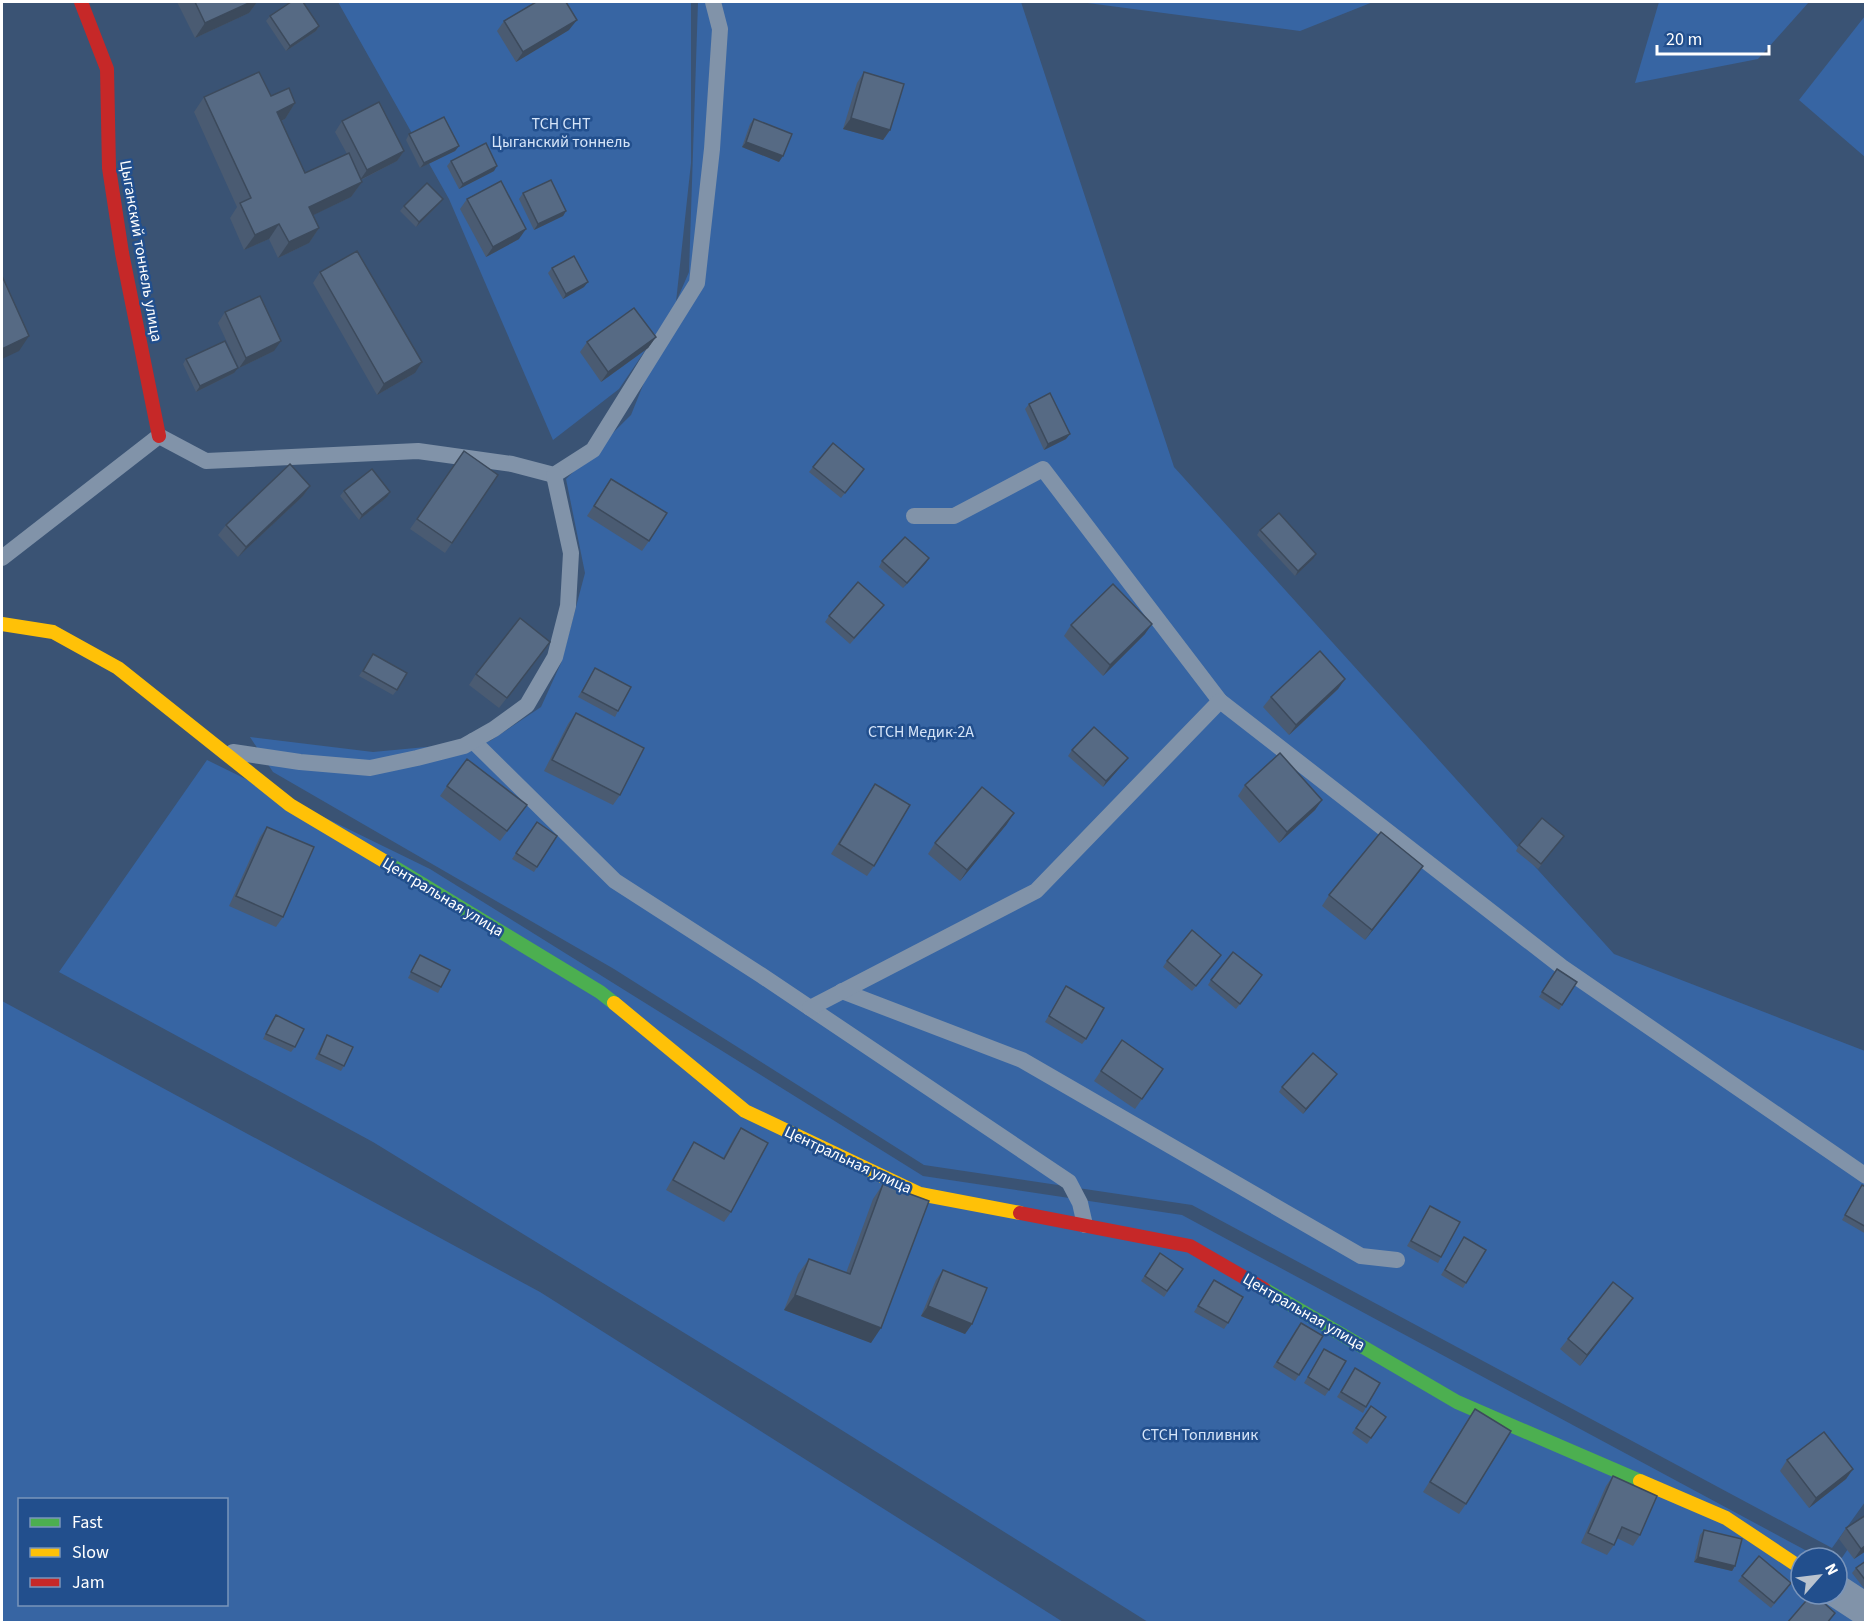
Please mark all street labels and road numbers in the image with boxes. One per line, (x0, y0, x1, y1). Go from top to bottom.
street label: Цыганский тоннель улица (114, 158, 168, 344)
street label: Центральная улица (378, 852, 508, 942)
street label: Центральная улица (781, 1121, 915, 1199)
street label: Центральная улица (1239, 1268, 1369, 1356)

